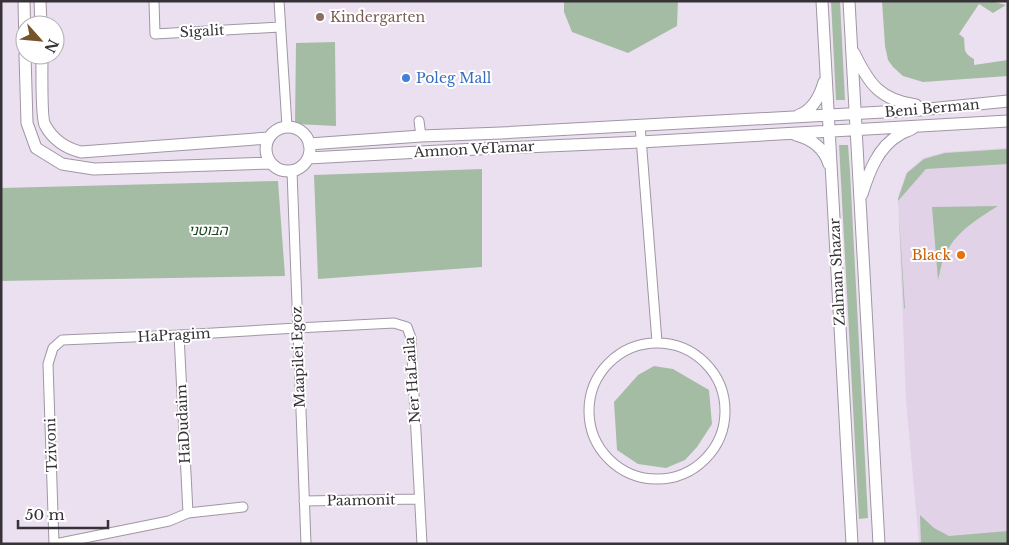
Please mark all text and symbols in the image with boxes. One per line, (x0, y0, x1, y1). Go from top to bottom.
place label: Kindergarten (330, 8, 426, 26)
marker: Kindergarten (314, 11, 326, 23)
north arrow (15, 15, 65, 65)
street label: Sigalit (179, 21, 225, 41)
text: N (41, 36, 63, 56)
place label: Poleg Mall (416, 69, 492, 87)
marker: Poleg Mall (400, 72, 412, 84)
street label: Beni Berman (884, 95, 980, 121)
street label: Amnon VeTamar (412, 137, 535, 161)
street label: Zalman Shazar (825, 217, 849, 326)
park label: הבוטני (189, 221, 229, 239)
place label: Black (912, 246, 951, 264)
marker: Black (955, 249, 967, 261)
street label: Maapilei Egoz (287, 306, 309, 408)
street label: HaPragim (137, 324, 211, 346)
street label: Ner HaLaila (400, 336, 424, 424)
street label: HaDudaim (172, 384, 194, 464)
street label: Tzivoni (41, 417, 61, 473)
street label: Paamonit (326, 490, 396, 510)
scale bar (18, 498, 108, 530)
text: 50 m (25, 505, 65, 524)

